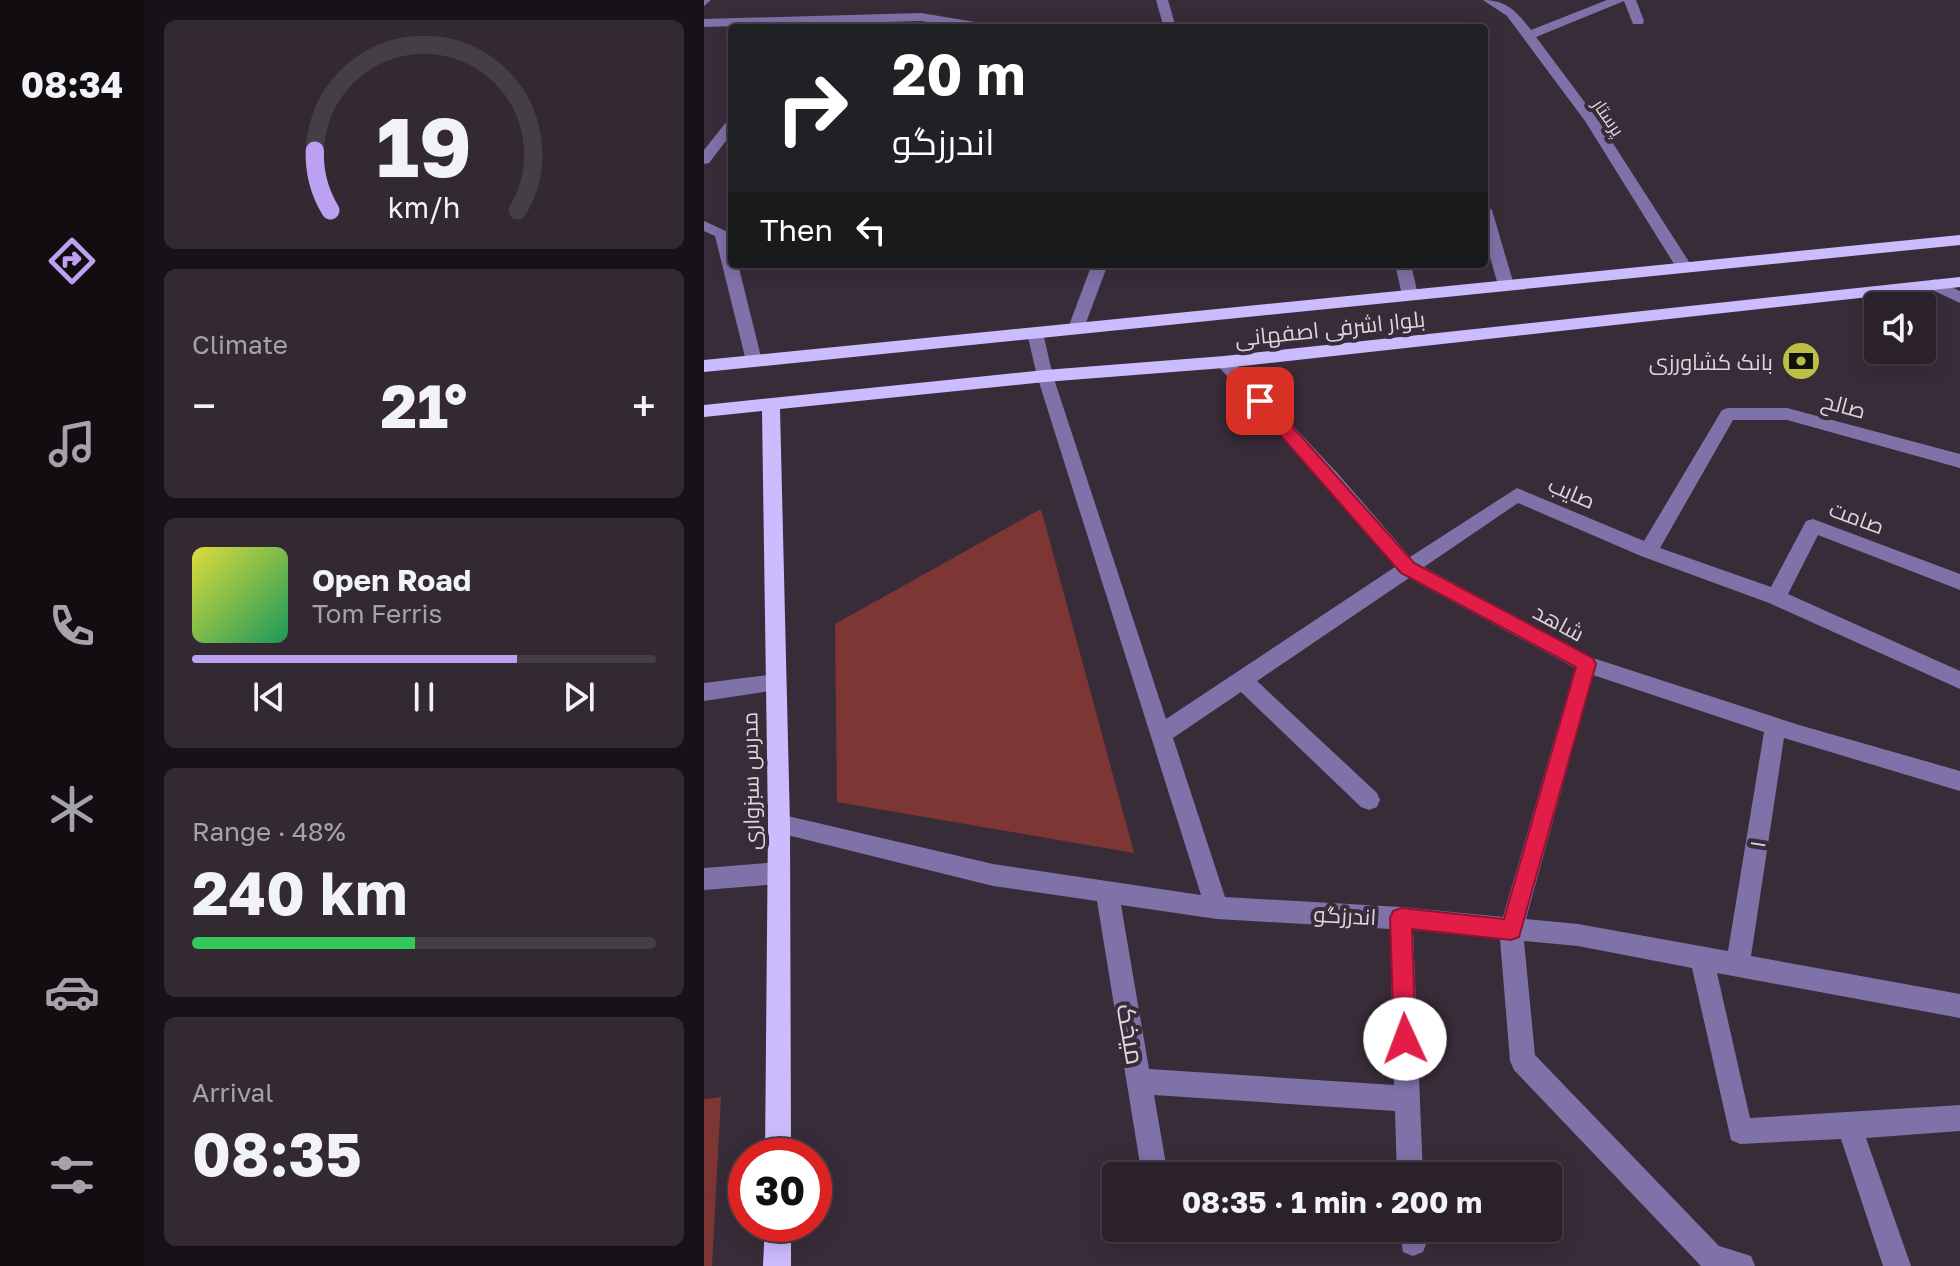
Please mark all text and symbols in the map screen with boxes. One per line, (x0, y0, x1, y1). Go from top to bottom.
text: 20 m (892, 40, 1026, 107)
icon: right (760, 56, 864, 160)
text: 08:34 (21, 63, 123, 106)
street label: پرستار (1586, 93, 1630, 141)
text: 19 (376, 94, 472, 194)
text: اندرزگو (892, 120, 995, 163)
text: km/h (388, 190, 460, 224)
icon: left (849, 208, 893, 252)
text: Then (760, 212, 833, 248)
icon: directions (44, 233, 100, 289)
map controls (1864, 292, 1936, 364)
button: sound (1864, 292, 1936, 364)
street label: بلوار اشرفی اصفهانی (1234, 305, 1427, 352)
text: Climate (192, 329, 288, 360)
bank icon: بانک کشاورزی (1780, 340, 1822, 382)
place label: بانک کشاورزی (1649, 348, 1773, 375)
pin (1226, 367, 1294, 435)
text: 21° (381, 369, 467, 441)
text: − (192, 379, 216, 432)
text: + (632, 379, 656, 432)
icon: arrive (1238, 379, 1282, 423)
street label: صالح (1819, 386, 1869, 426)
icon: music (44, 416, 100, 472)
street label: صایب (1544, 470, 1600, 514)
street label: صامت (1826, 495, 1888, 539)
text: Open Road (312, 562, 471, 598)
street label: شاهد (1529, 597, 1589, 647)
icon: phone (44, 598, 100, 654)
text: Tom Ferris (312, 598, 442, 629)
icon: previous (247, 675, 291, 719)
icon: pause (402, 675, 446, 719)
icon: next (557, 675, 601, 719)
street label: مدرس سبزواری (735, 712, 766, 850)
icon: climate (44, 781, 100, 837)
text: Range · 48% (192, 816, 346, 847)
street label: ۱ (1743, 839, 1771, 849)
text: 240 km (192, 856, 407, 928)
street label: اندرزگو (1313, 900, 1377, 930)
icon: car (44, 964, 100, 1020)
position arrow (1363, 997, 1447, 1081)
street label: میخک (1110, 1001, 1152, 1067)
text: Arrival (192, 1077, 273, 1108)
text: 08:35 (192, 1117, 362, 1189)
speed limit sign: 30 (728, 1138, 832, 1242)
icon: filters (44, 1147, 100, 1203)
text: 08:35 · 1 min · 200 m (1182, 1184, 1482, 1220)

